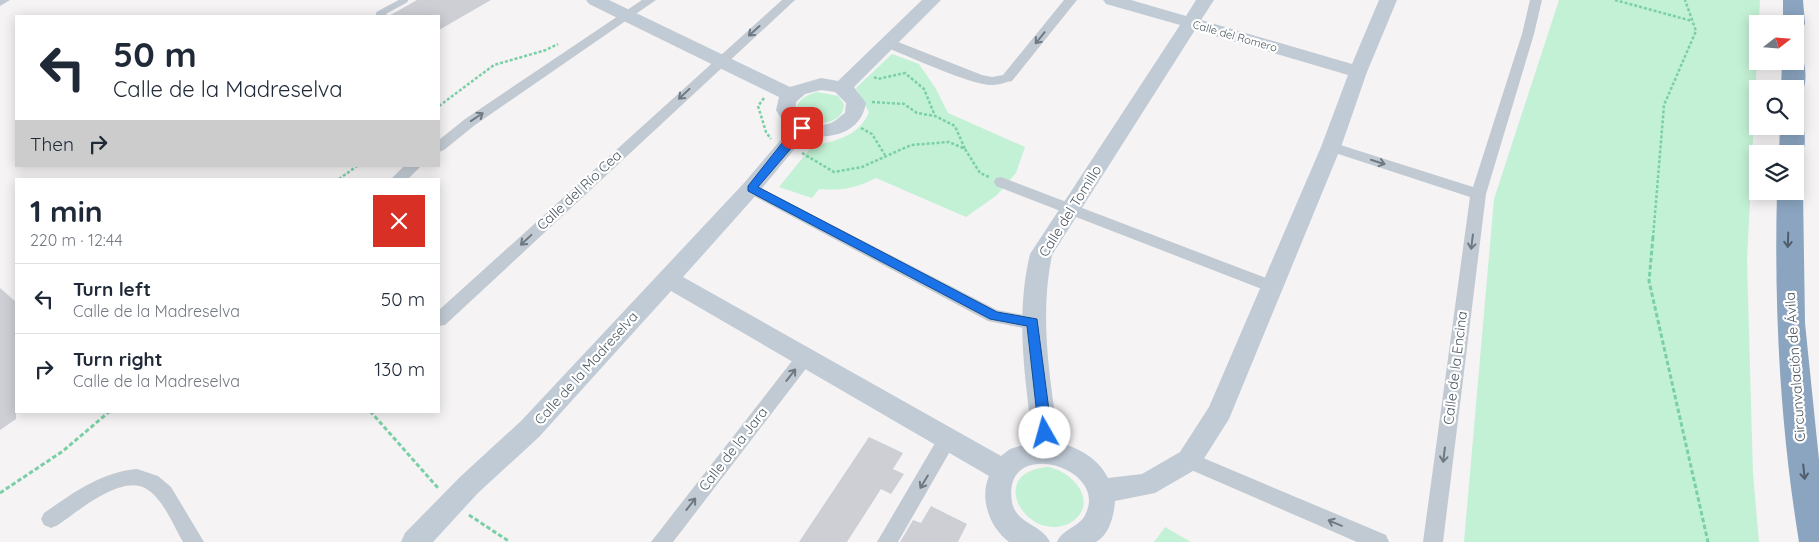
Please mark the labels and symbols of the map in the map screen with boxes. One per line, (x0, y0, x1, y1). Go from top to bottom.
north arrow (1749, 15, 1804, 70)
street label: Calle del Romero (1191, 17, 1279, 55)
one-way arrow (748, 25, 761, 37)
one-way arrow (1035, 31, 1046, 44)
one-way arrow (678, 88, 691, 100)
pin (781, 107, 823, 149)
one-way arrow (470, 112, 484, 122)
street label: Calle del Río Cea (533, 146, 625, 234)
one-way arrow (1369, 157, 1385, 167)
street label: Calle del Tomillo (1035, 162, 1105, 260)
one-way arrow (1784, 232, 1793, 248)
one-way arrow (519, 234, 532, 246)
one-way arrow (1466, 234, 1476, 250)
street label: Circunvalación de Ávila (1781, 292, 1809, 442)
street label: Calle de la Madreselva (530, 308, 642, 428)
street label: Calle de la Encina (1439, 310, 1471, 426)
one-way arrow (785, 369, 796, 382)
street label: Calle de la Jara (695, 403, 771, 495)
position arrow (1018, 406, 1070, 458)
one-way arrow (1439, 447, 1449, 463)
one-way arrow (1799, 463, 1809, 479)
one-way arrow (918, 474, 928, 488)
one-way arrow (685, 497, 696, 510)
one-way arrow (1327, 517, 1342, 526)

